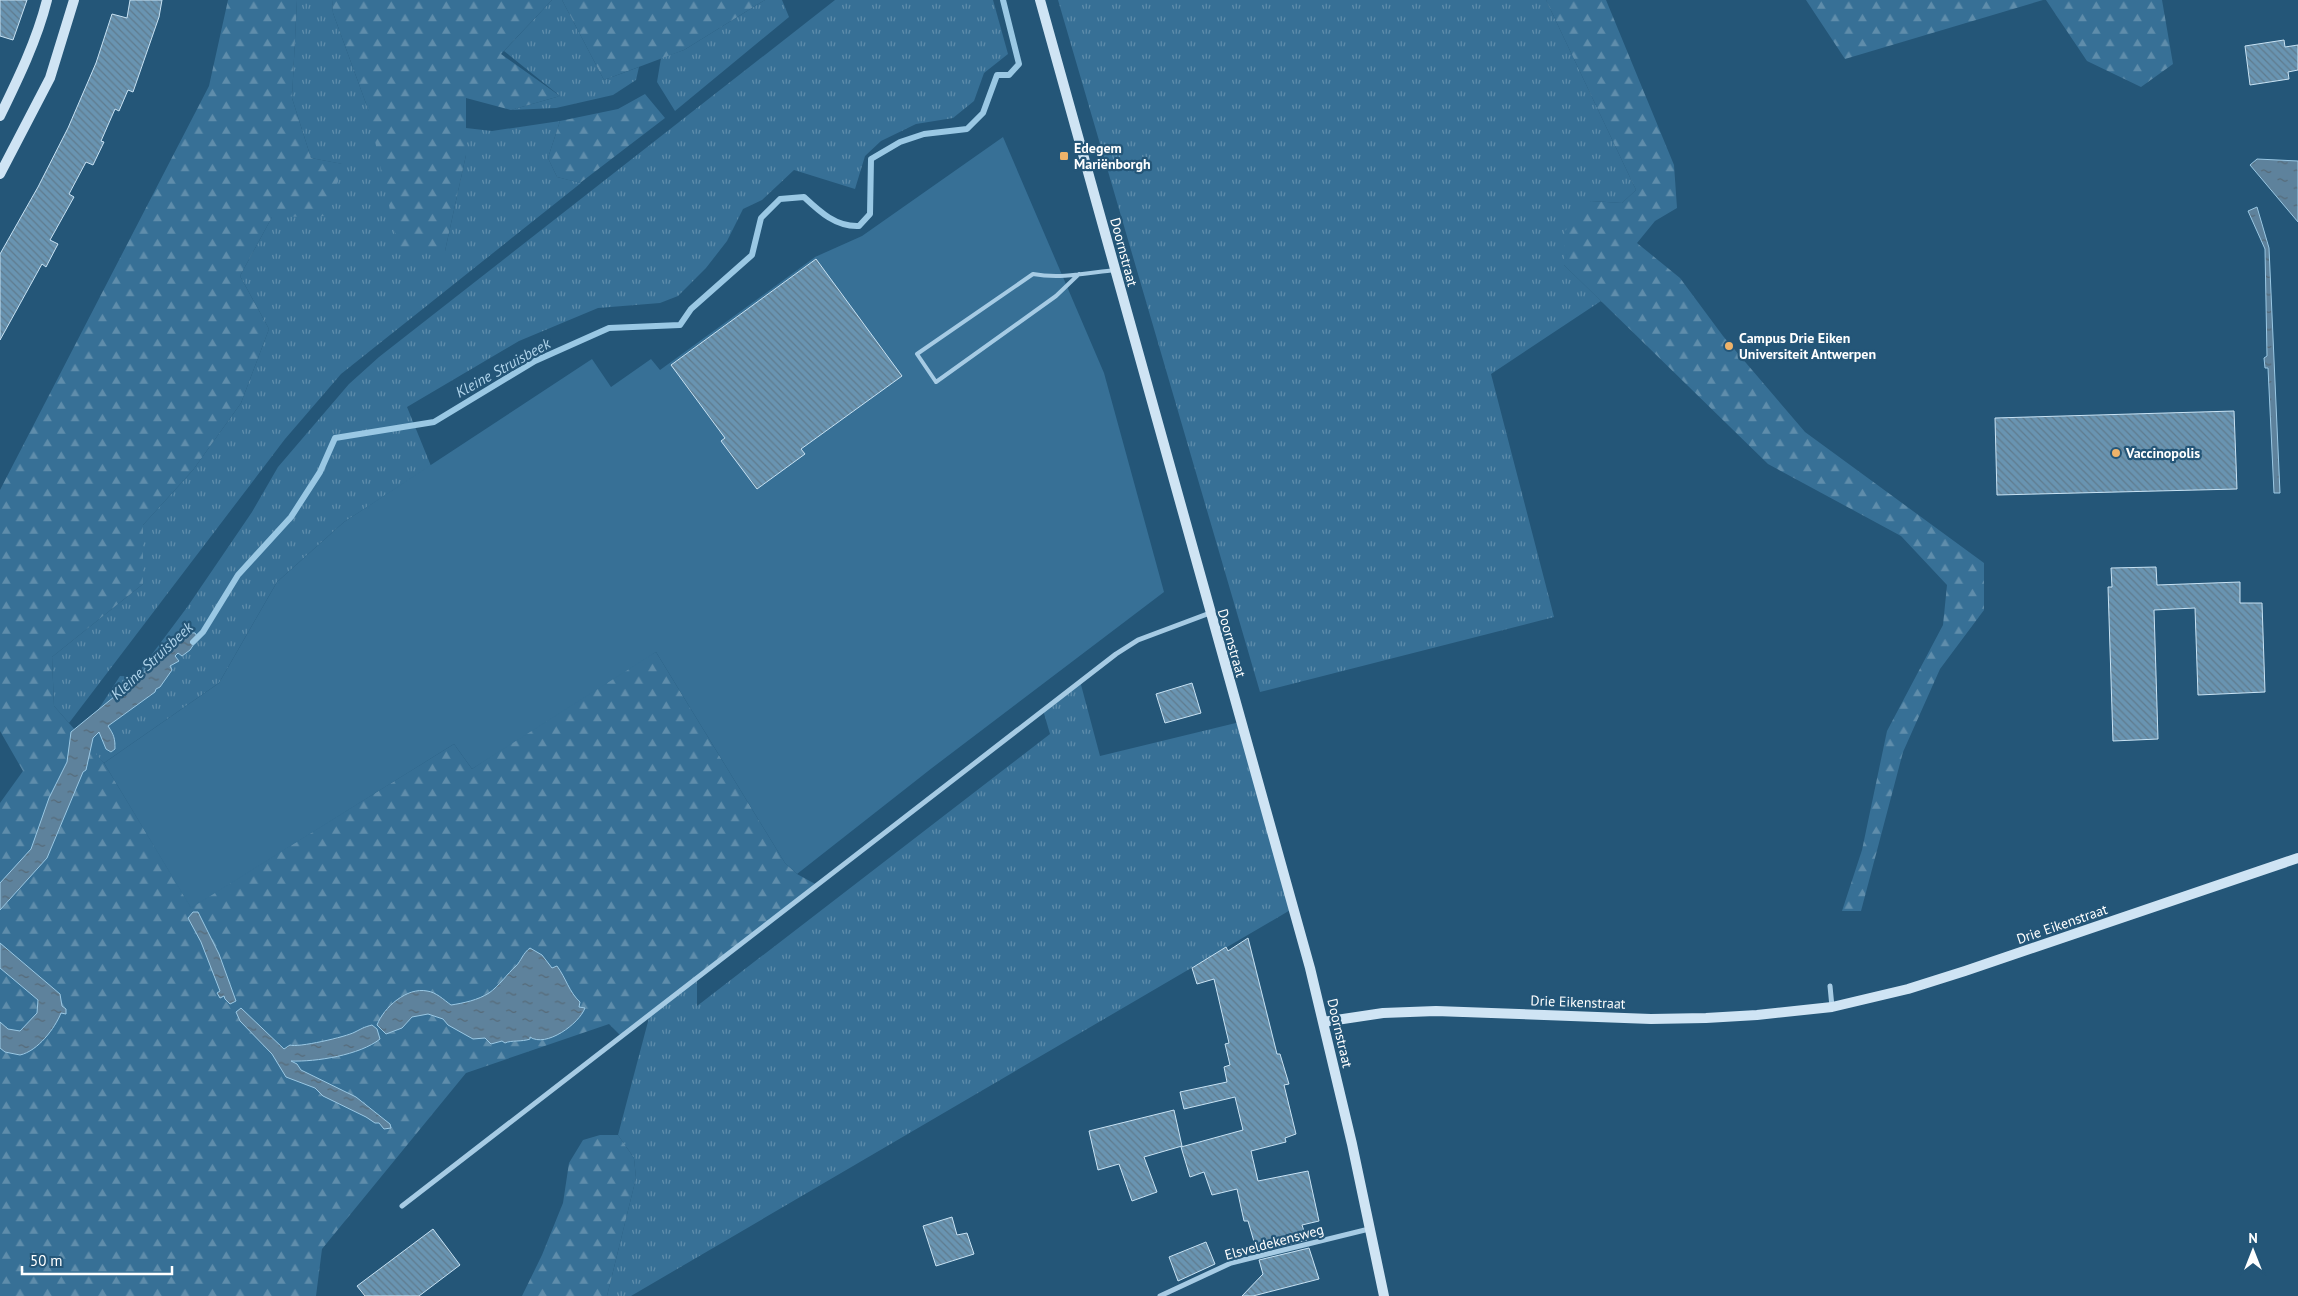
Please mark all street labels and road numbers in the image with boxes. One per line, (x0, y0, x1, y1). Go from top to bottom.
street label: Doornstraat (1106, 216, 1142, 289)
street label: Doornstraat (1214, 607, 1250, 680)
street label: Drie Eikenstraat (2014, 900, 2110, 948)
street label: Drie Eikenstraat (1530, 991, 1626, 1013)
street label: Doornstraat (1323, 997, 1357, 1070)
street label: Elsveldekensweg (1223, 1220, 1325, 1264)

